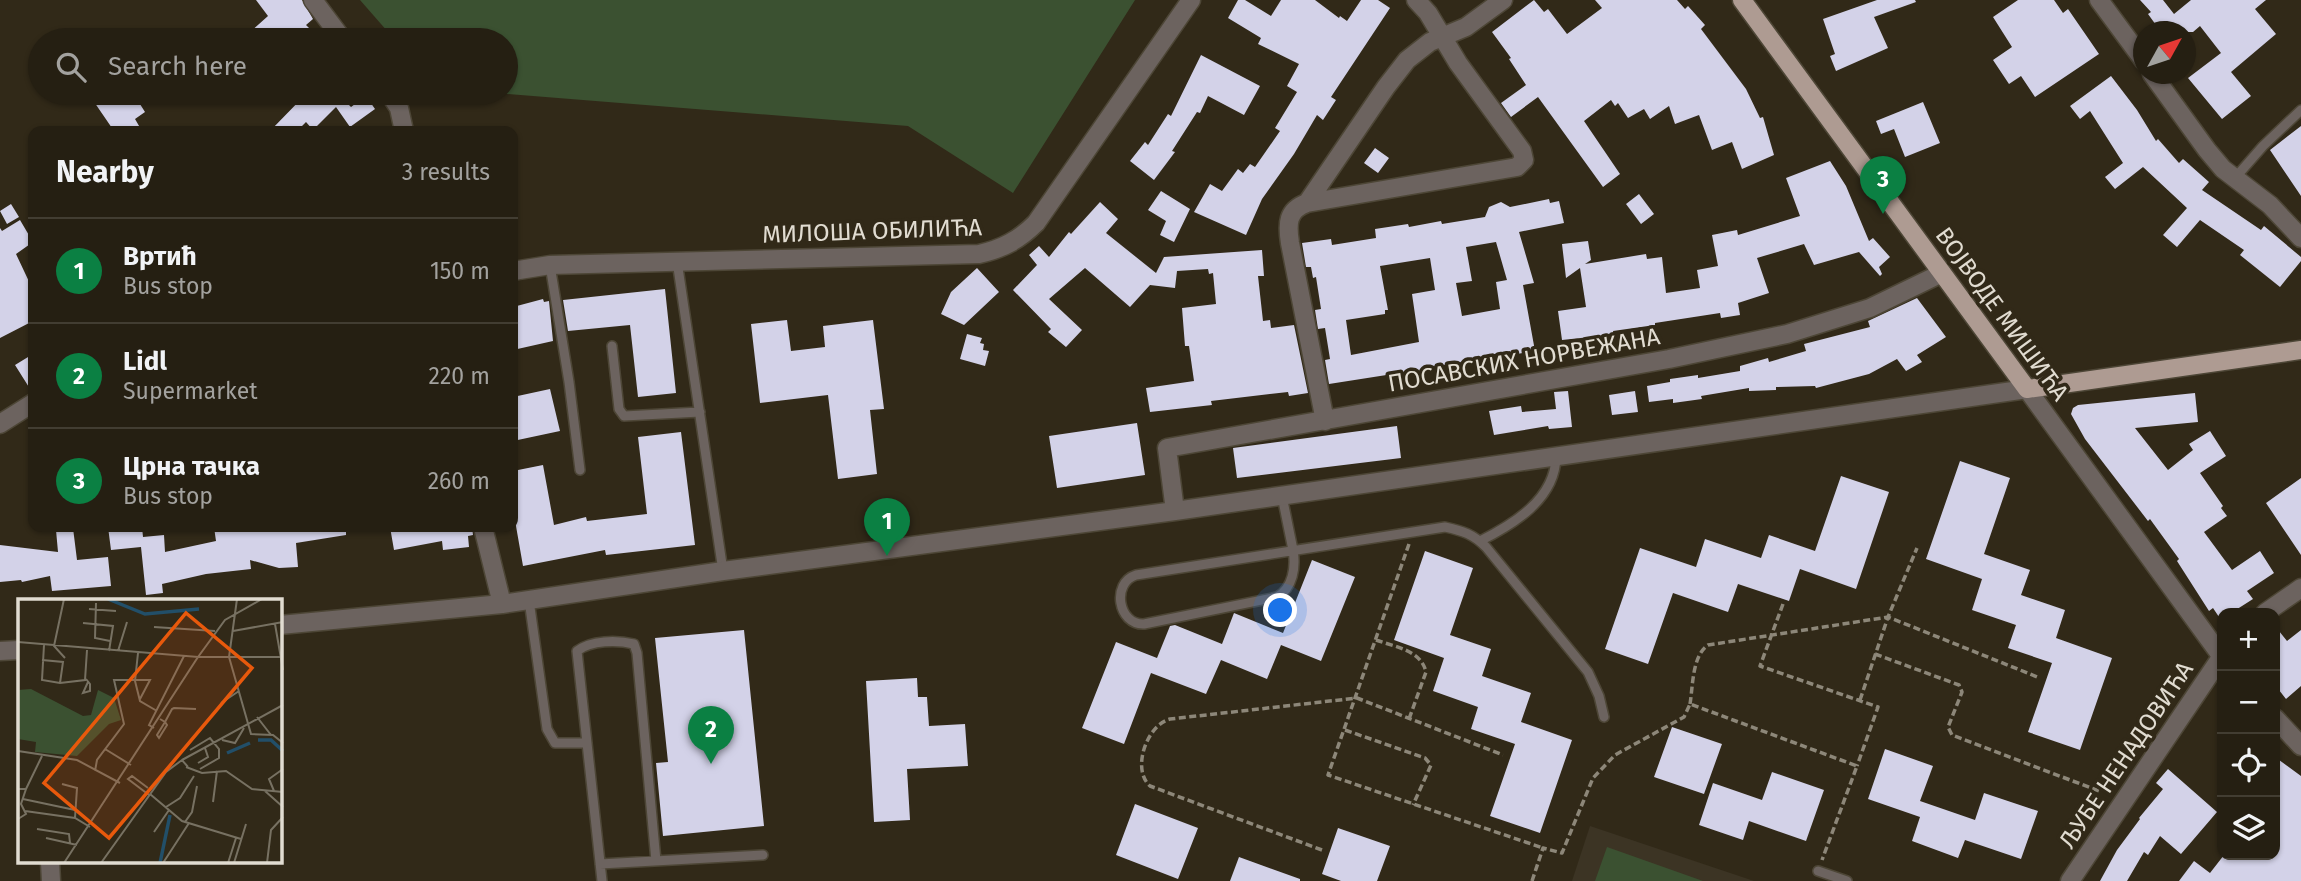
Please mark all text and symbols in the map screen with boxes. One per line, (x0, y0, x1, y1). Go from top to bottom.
north arrow (2133, 21, 2196, 84)
search box (28, 28, 518, 105)
icon: search (52, 48, 90, 86)
text: Search here (108, 51, 247, 82)
text: Nearby (56, 154, 154, 190)
pin: 3 (1860, 156, 1906, 214)
text: 3 results (402, 158, 490, 186)
street label: МИЛОША ОБИЛИЋА (762, 213, 983, 249)
street label: ВОЈВОДЕ МИШИЋА (1930, 222, 2075, 406)
text: Вртић (123, 241, 197, 272)
text: 1 (74, 257, 84, 285)
text: 150 m (430, 257, 490, 285)
text: Bus stop (123, 272, 213, 300)
street label: ПОСАВСКИХ НОРВЕЖАНА (1386, 322, 1662, 398)
text: Lidl (123, 346, 167, 377)
text: 2 (73, 362, 85, 390)
text: 220 m (429, 362, 490, 390)
text: Supermarket (123, 377, 258, 405)
text: Црна тачка (123, 451, 260, 482)
text: 3 (73, 467, 85, 495)
text: 260 m (428, 467, 490, 495)
text: Bus stop (123, 482, 213, 510)
pin: 1 (864, 498, 910, 556)
your location (1263, 593, 1297, 627)
inset map (18, 599, 282, 864)
map controls (2217, 608, 2280, 860)
button: + (2217, 608, 2280, 671)
street label: ЉУБЕ НЕНАДОВИЋА (2053, 656, 2199, 854)
button: − (2217, 671, 2280, 734)
pin: 2 (688, 706, 734, 764)
button: locate (2217, 734, 2280, 797)
button: layers (2217, 797, 2280, 860)

